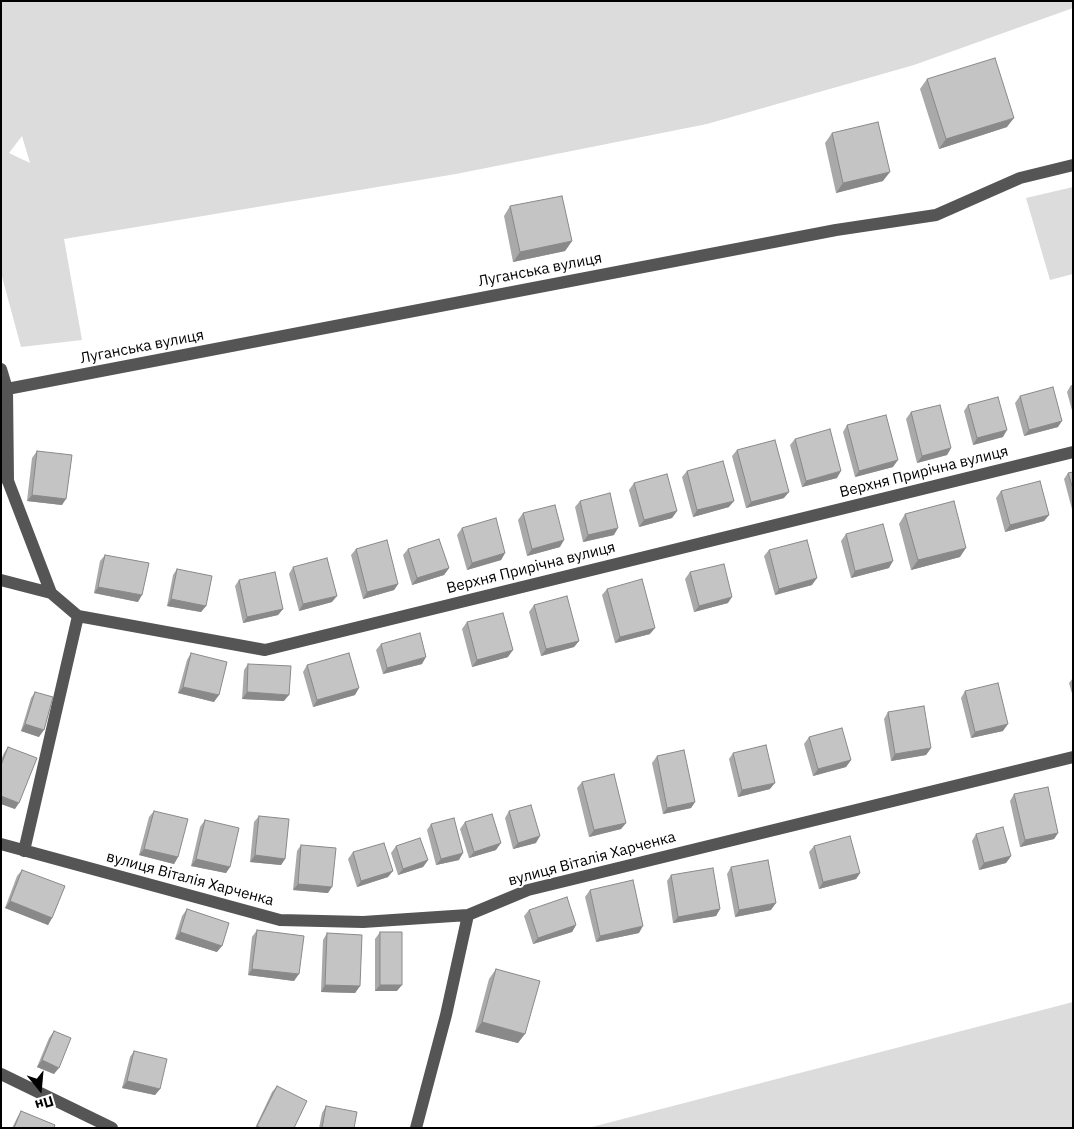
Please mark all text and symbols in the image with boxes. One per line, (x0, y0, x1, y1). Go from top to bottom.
street label: Луганська вулиця (477, 249, 603, 291)
street label: Луганська вулиця (79, 326, 205, 368)
street label: Верхня Прирічна вулиця (838, 442, 1010, 502)
street label: Верхня Прирічна вулиця (445, 538, 617, 598)
street label: вулиця Віталія Харченка (506, 828, 678, 890)
street label: вулиця Віталія Харченка (104, 848, 276, 910)
north arrow (15, 1064, 65, 1114)
text: Пн (33, 1092, 56, 1115)

